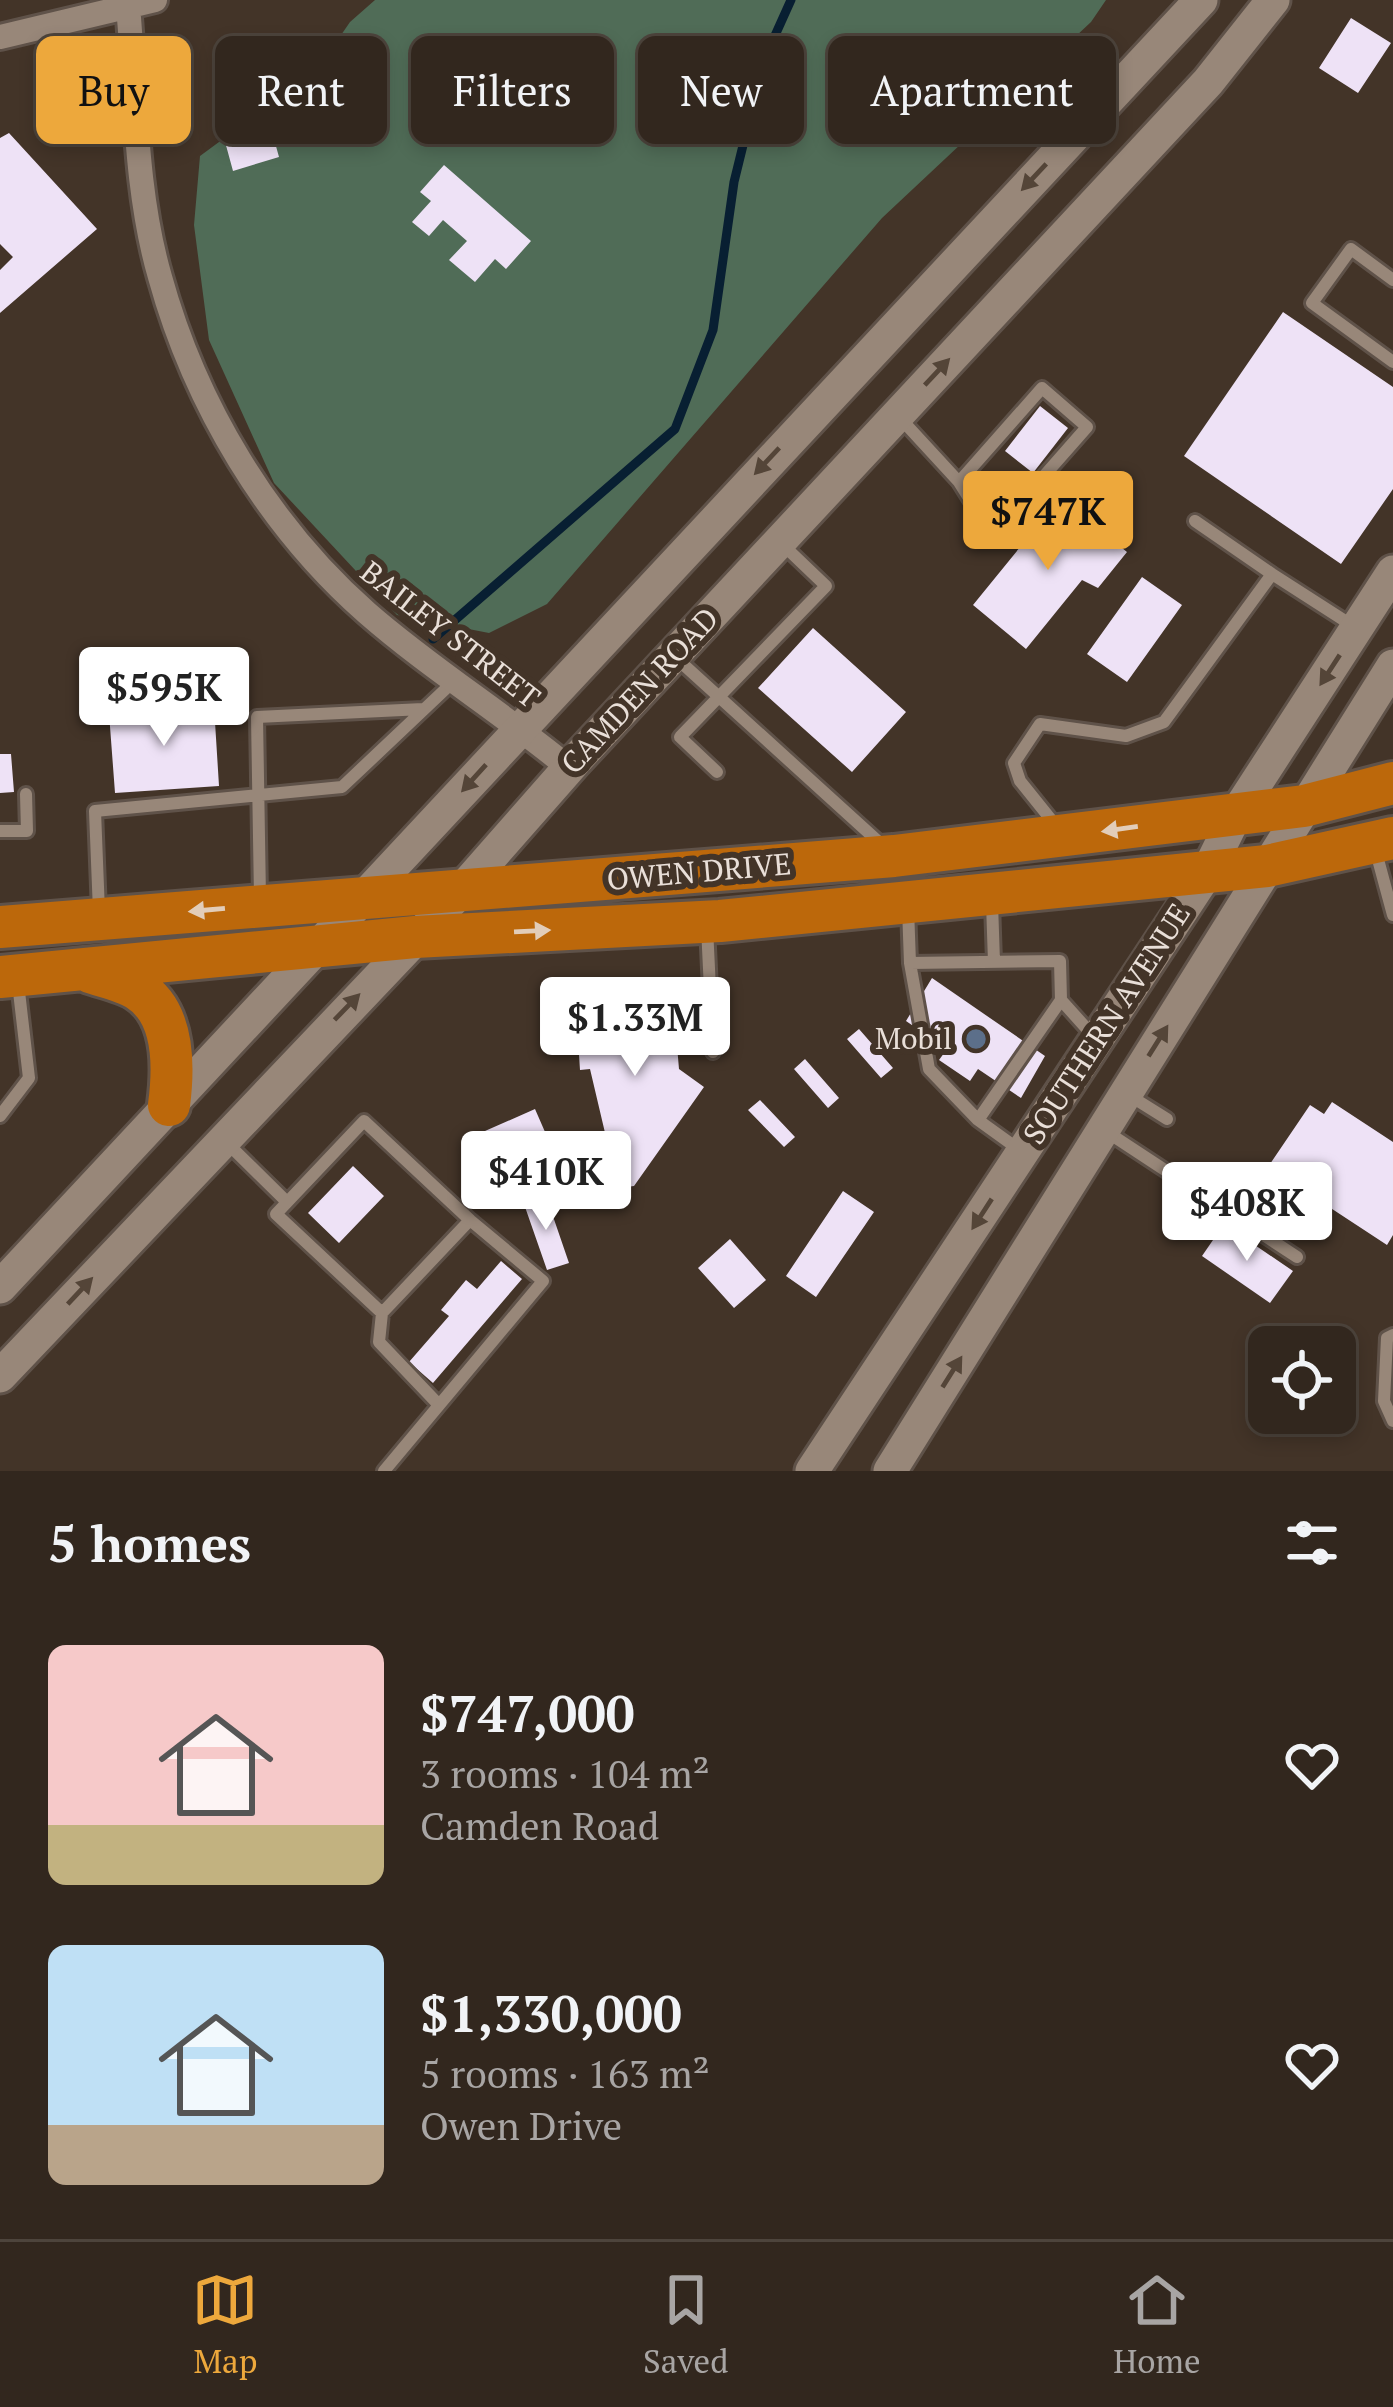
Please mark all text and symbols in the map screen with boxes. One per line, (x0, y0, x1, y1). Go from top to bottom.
chip: Buy (36, 36, 191, 144)
chip: Rent (215, 36, 387, 144)
chip: Filters (411, 36, 614, 144)
chip: New (638, 36, 804, 144)
chip: Apartment (828, 36, 1116, 144)
one-way arrow (1021, 162, 1049, 191)
one-way arrow (922, 357, 950, 386)
one-way arrow (754, 446, 781, 475)
pin: $747K (964, 471, 1132, 573)
text: $747K (990, 484, 1106, 536)
street label: BAILEY STREET (353, 552, 549, 717)
street label: CAMDEN ROAD (552, 599, 727, 782)
pin: $595K (80, 647, 248, 749)
one-way arrow (1319, 654, 1341, 686)
text: $595K (106, 660, 222, 712)
one-way arrow (461, 764, 488, 793)
one-way arrow (1101, 820, 1138, 839)
street label: OWEN DRIVE (605, 843, 793, 899)
street label: SOUTHERN AVENUE (1013, 896, 1199, 1151)
one-way arrow (188, 901, 225, 920)
one-way arrow (514, 921, 552, 940)
pin: $1.33M (537, 977, 733, 1079)
text: $1.33M (567, 990, 703, 1042)
one-way arrow (333, 992, 361, 1021)
place label: Mobil (875, 1018, 952, 1058)
one-way arrow (1147, 1024, 1168, 1058)
marker: Mobil (963, 1026, 989, 1052)
pin: $410K (462, 1131, 630, 1233)
text: $410K (488, 1144, 604, 1196)
pin: $408K (1163, 1162, 1331, 1264)
text: $408K (1189, 1175, 1305, 1227)
one-way arrow (971, 1198, 993, 1231)
one-way arrow (66, 1276, 94, 1305)
map controls (1248, 1326, 1356, 1434)
button: locate (1248, 1326, 1356, 1434)
one-way arrow (941, 1355, 962, 1389)
text: 5 homes (48, 1509, 251, 1577)
icon: filters (1279, 1510, 1345, 1576)
text: $747,000 (420, 1679, 635, 1747)
icon: home (144, 1693, 288, 1837)
icon: heart (1279, 1732, 1345, 1798)
text: 3 rooms · 104 m² (420, 1747, 710, 1799)
text: Camden Road (420, 1799, 659, 1851)
text: $1,330,000 (420, 1979, 682, 2047)
icon: home (144, 1993, 288, 2137)
icon: heart (1279, 2032, 1345, 2098)
text: 5 rooms · 163 m² (420, 2047, 710, 2099)
text: Owen Drive (420, 2099, 622, 2151)
tab: Map (192, 2267, 258, 2382)
tab: Saved (643, 2267, 729, 2382)
tab: Home (1113, 2267, 1201, 2382)

